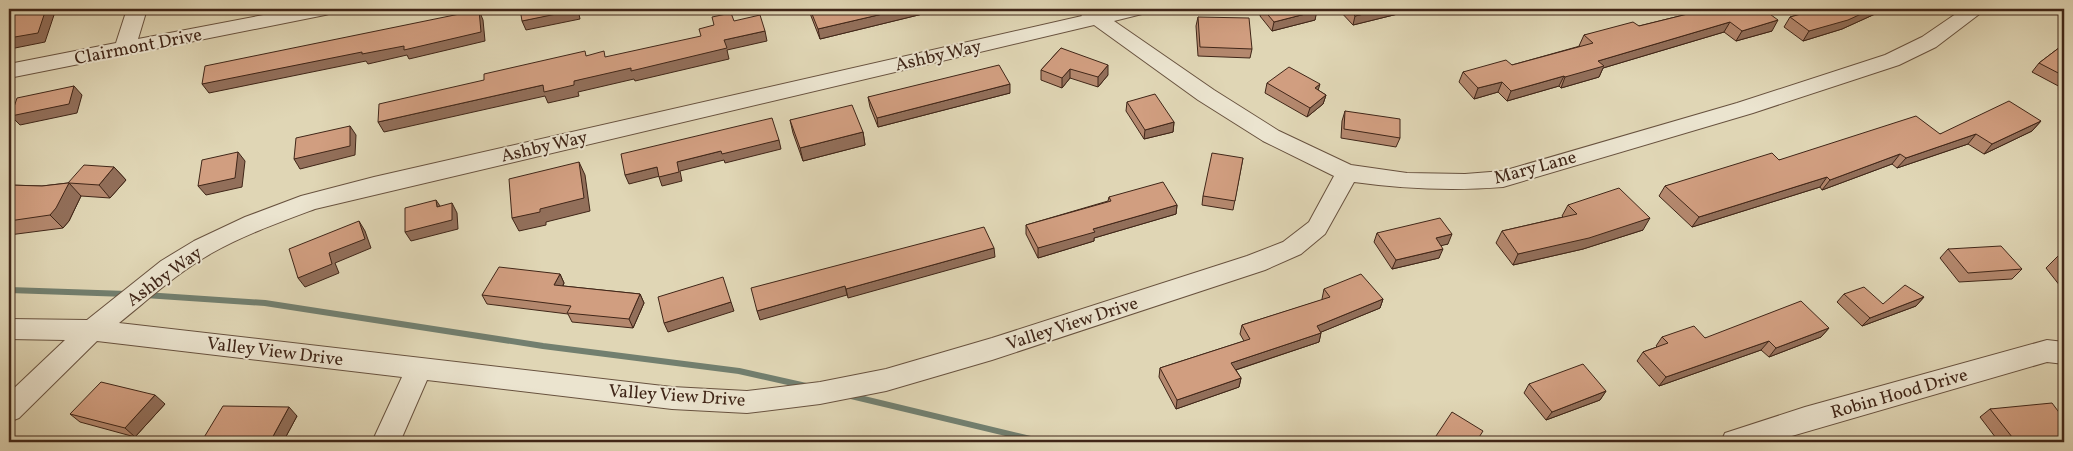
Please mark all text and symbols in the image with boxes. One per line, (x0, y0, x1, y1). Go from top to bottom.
street label: Clairmont Drive (72, 23, 204, 72)
street label: Ashby Way (893, 34, 984, 79)
street label: Ashby Way (499, 125, 590, 170)
street label: Mary Lane (1491, 145, 1579, 191)
street label: Ashby Way (122, 241, 208, 313)
street label: Valley View Drive (1003, 291, 1142, 358)
street label: Valley View Drive (205, 332, 344, 373)
street label: Robin Hood Drive (1828, 363, 1971, 426)
street label: Valley View Drive (608, 379, 746, 414)

